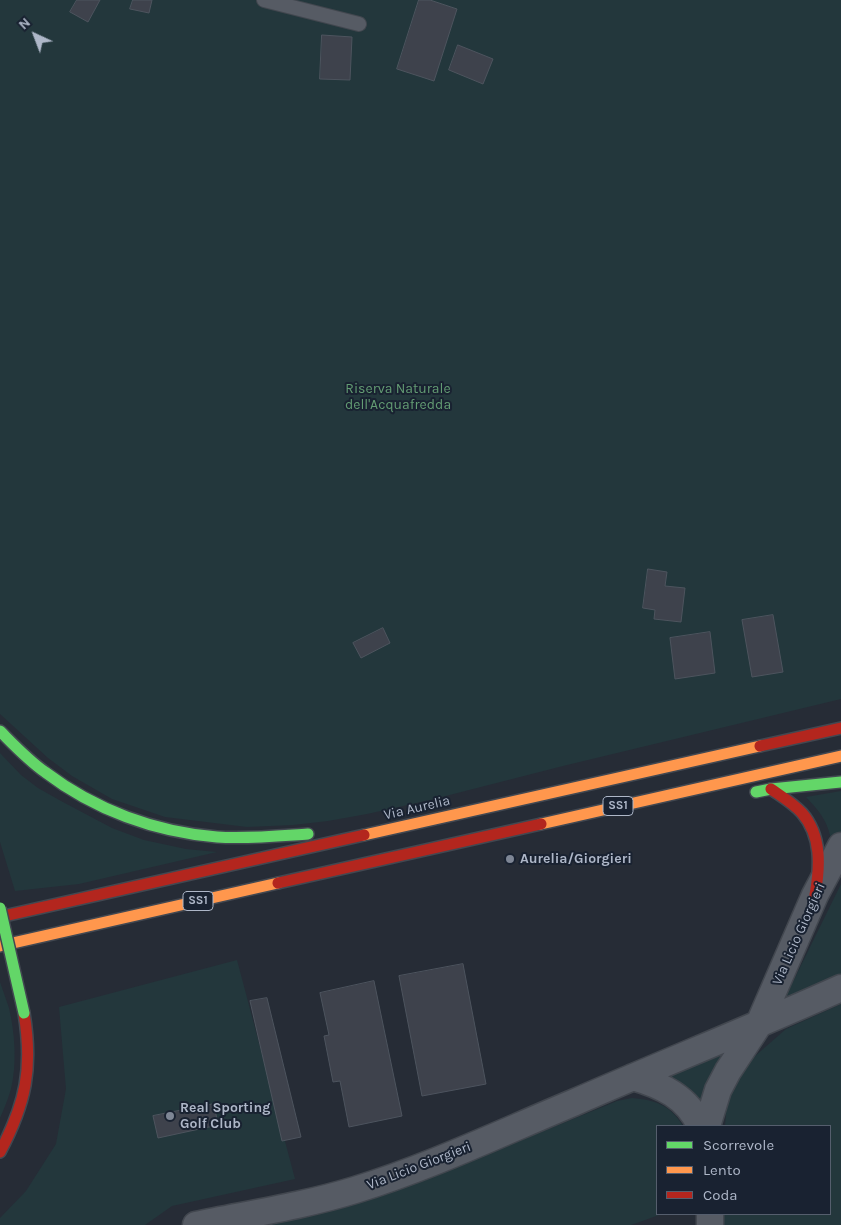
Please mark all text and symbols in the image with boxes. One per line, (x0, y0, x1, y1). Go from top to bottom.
north arrow (10, 10, 60, 60)
text: N (15, 14, 34, 33)
park label: Riserva Naturale dell'Acquafredda (345, 381, 451, 414)
street label: Via Aurelia (382, 792, 452, 824)
road number: SS1 (603, 796, 633, 816)
place label: Aurelia/Giorgieri (520, 851, 632, 867)
marker: Aurelia/Giorgieri (504, 853, 516, 865)
street label: Via Licio Giorgieri (769, 880, 829, 988)
road number: SS1 (183, 891, 213, 910)
place label: Real Sporting Golf Club (180, 1100, 270, 1132)
marker: Real Sporting Golf Club (164, 1110, 176, 1122)
legend (656, 1125, 831, 1215)
text: Scorrevole (703, 1136, 774, 1154)
street label: Via Licio Giorgieri (364, 1138, 474, 1194)
text: Lento (703, 1161, 741, 1179)
text: Coda (703, 1186, 738, 1204)

